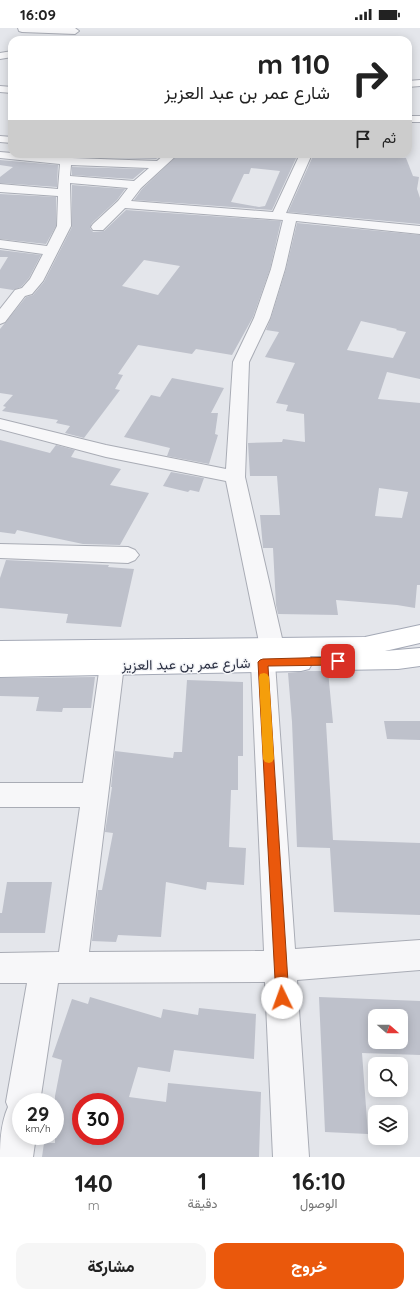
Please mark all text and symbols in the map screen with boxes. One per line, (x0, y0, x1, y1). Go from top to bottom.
text: 16:09 (20, 5, 56, 24)
text: 110 m (257, 46, 330, 81)
icon: right (344, 52, 396, 104)
text: شارع عمر بن عبد العزيز (164, 81, 330, 104)
icon: arrive (352, 128, 374, 150)
text: ثم (382, 128, 396, 147)
pin (321, 644, 355, 678)
icon: arrive (327, 650, 349, 672)
street label: شارع عمر بن عبد العزيز (120, 654, 251, 676)
position arrow (261, 977, 303, 1019)
north arrow (368, 1009, 408, 1049)
map controls (368, 1009, 408, 1145)
button: search (368, 1057, 408, 1097)
speed limit sign: 30 (72, 1093, 124, 1145)
text: 29 (27, 1101, 49, 1126)
button: layers (368, 1105, 408, 1145)
text: km/h (25, 1122, 51, 1135)
text: 1 (198, 1166, 207, 1196)
text: 16:10 (292, 1166, 345, 1196)
text: 140 (75, 1168, 113, 1198)
text: دقيقة (187, 1195, 218, 1211)
text: الوصول (300, 1195, 338, 1211)
text: m (88, 1197, 100, 1213)
button: مشاركة (16, 1243, 206, 1289)
button: خروج (214, 1243, 404, 1289)

